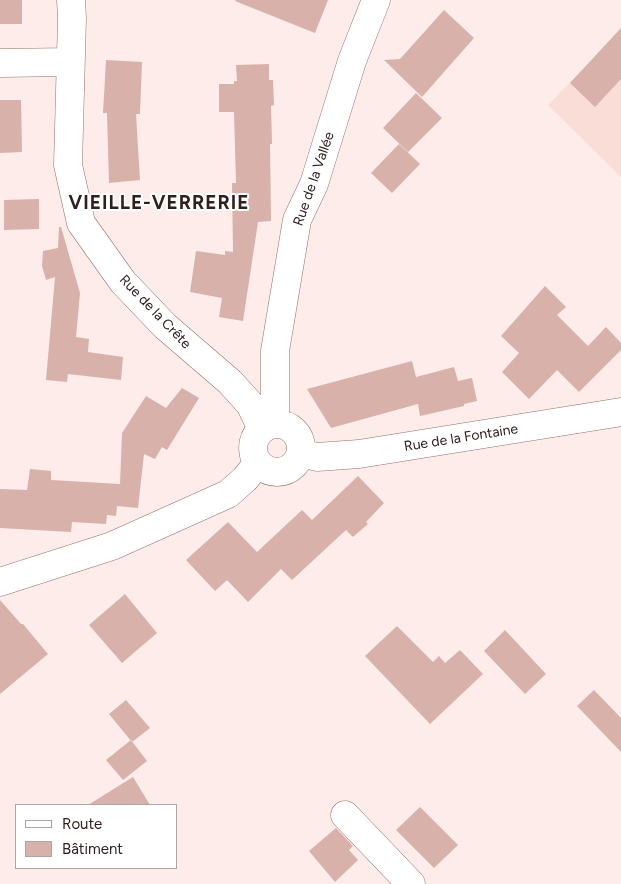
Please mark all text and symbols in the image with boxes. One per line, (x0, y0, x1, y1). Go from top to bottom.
street label: Rue de la Vallée (290, 130, 338, 228)
district label: VIEILLE-VERRERIE (67, 192, 251, 214)
street label: Rue de la Crête (116, 272, 194, 352)
street label: Rue de la Fontaine (403, 421, 519, 455)
legend (15, 804, 178, 869)
text: Route (62, 815, 102, 833)
text: Bâtiment (62, 840, 123, 858)

